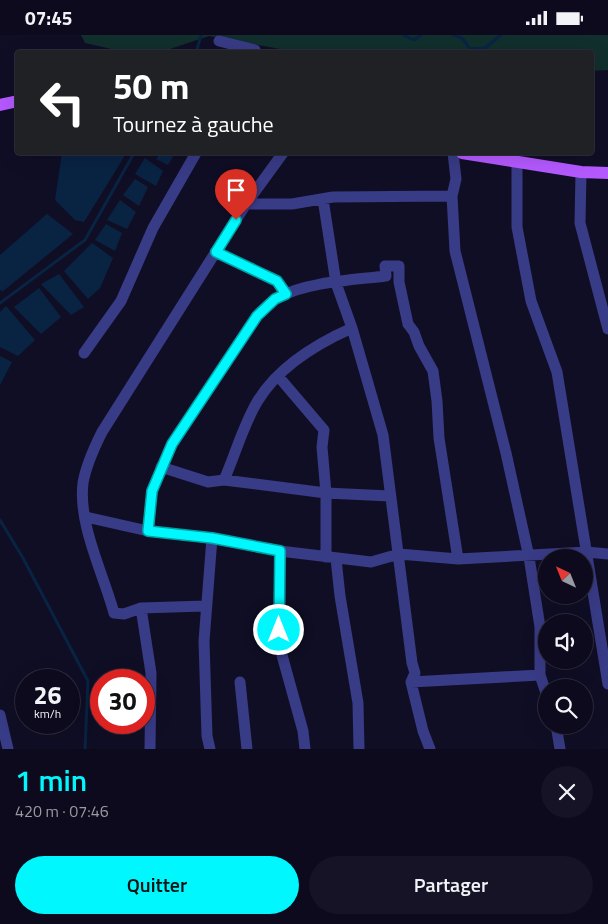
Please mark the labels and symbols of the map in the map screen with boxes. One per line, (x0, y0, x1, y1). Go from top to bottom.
pin (215, 169, 257, 220)
north arrow (538, 549, 592, 604)
position arrow (252, 603, 304, 655)
speed limit sign: 30 (90, 669, 155, 734)

